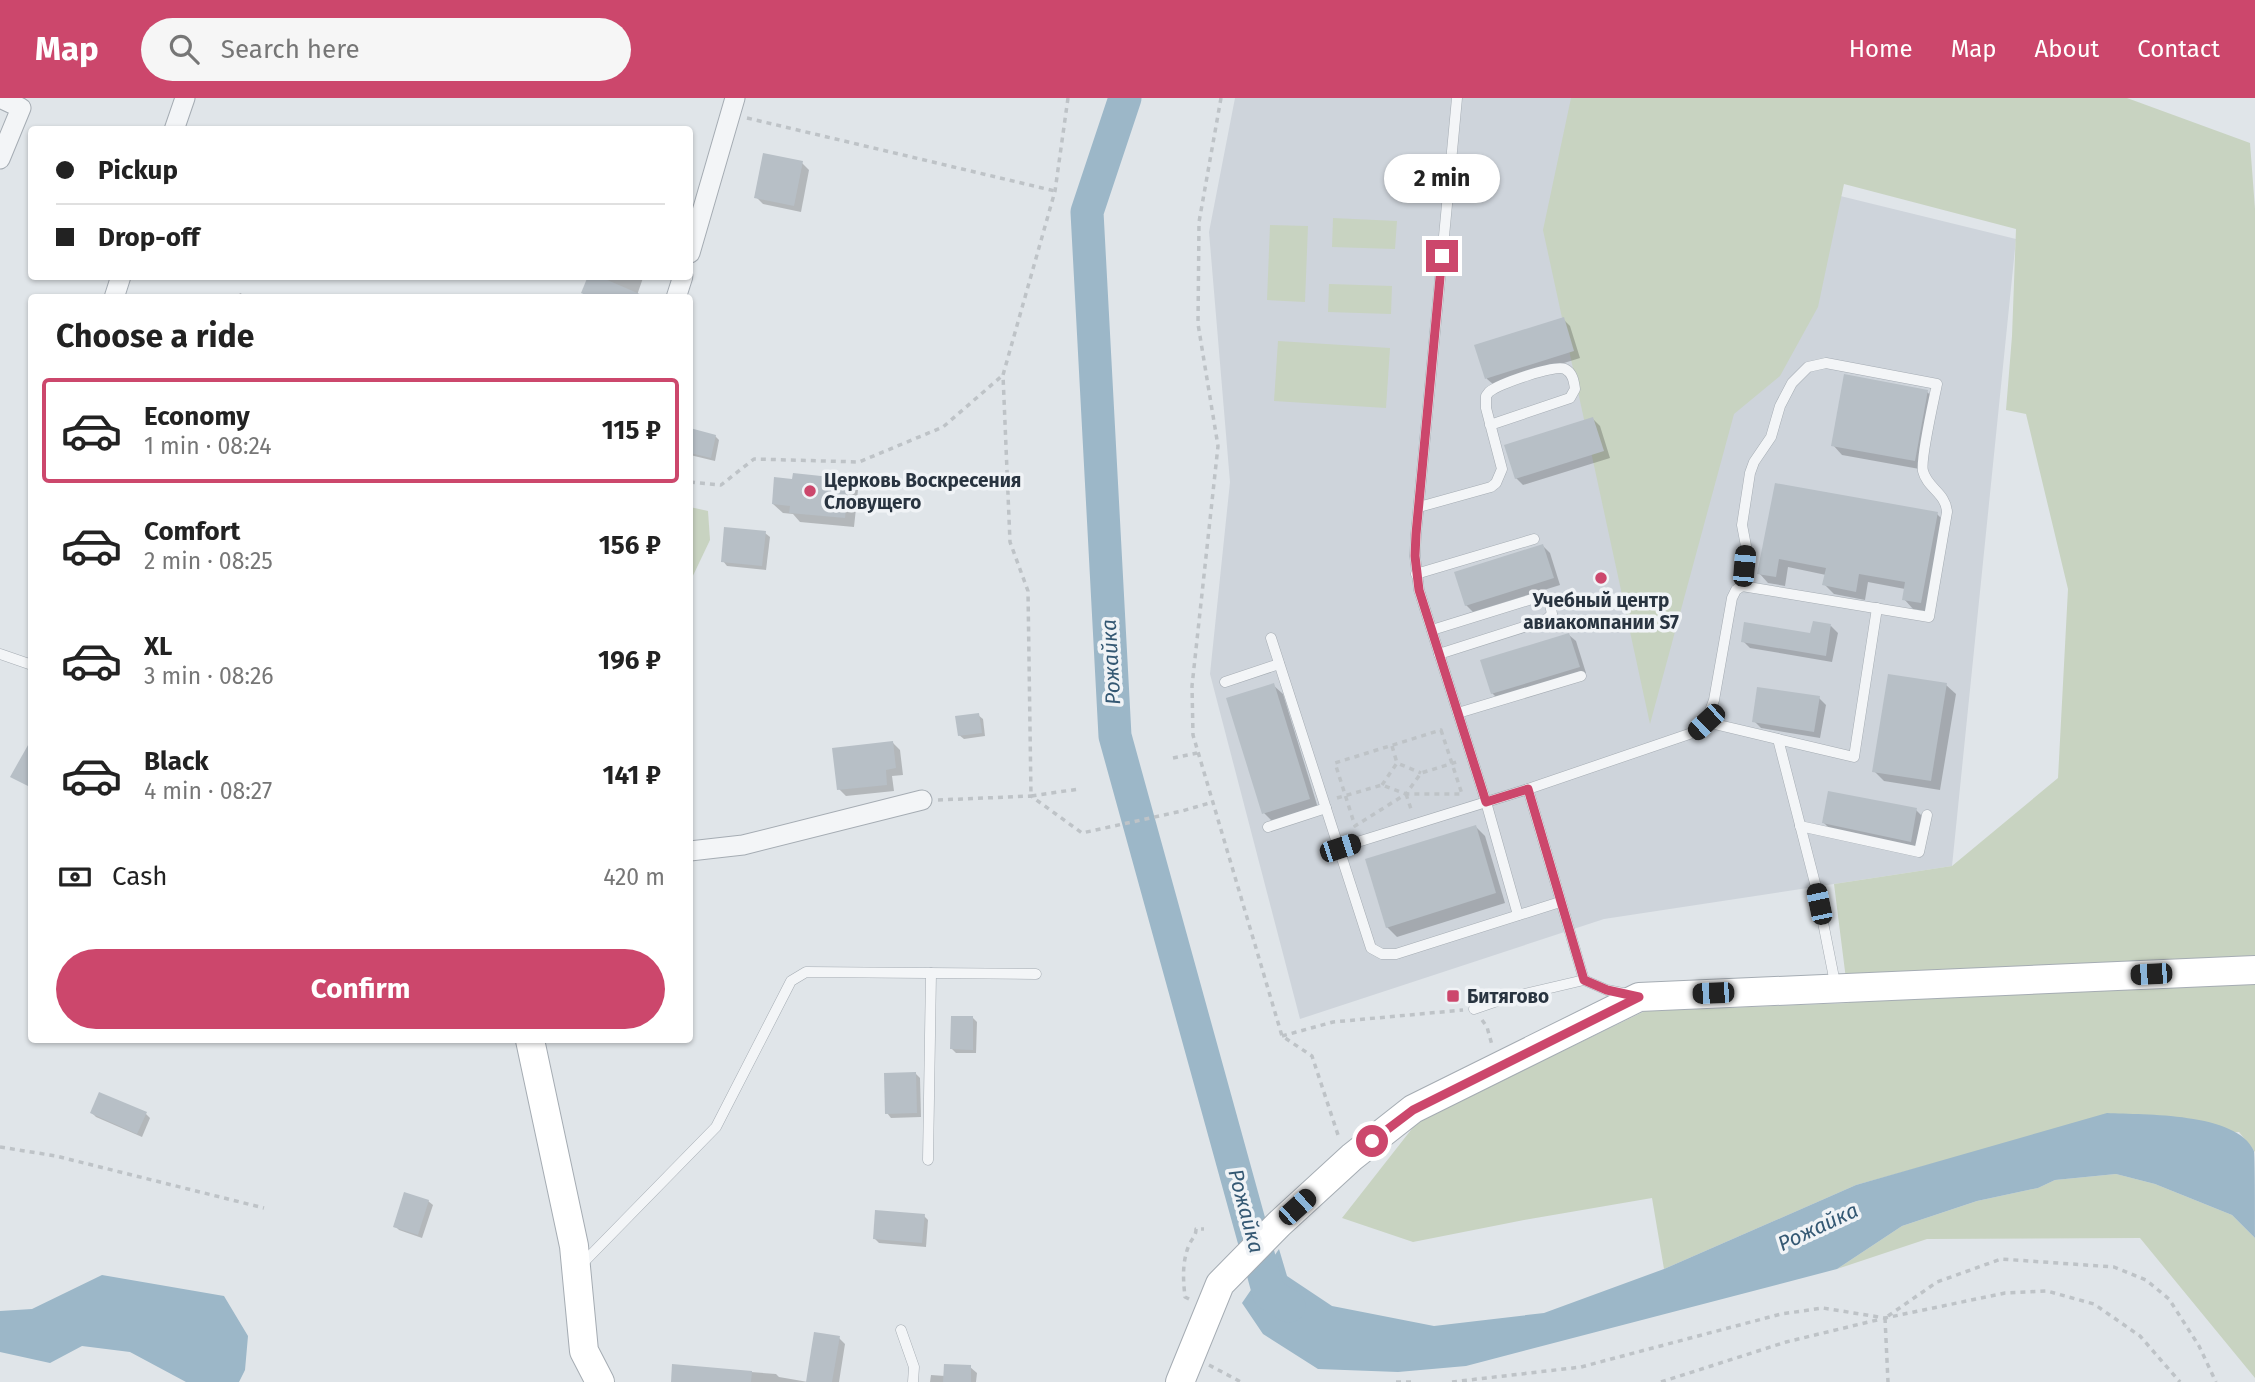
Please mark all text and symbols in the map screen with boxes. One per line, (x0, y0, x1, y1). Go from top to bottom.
search box (141, 18, 631, 81)
text: Map (35, 29, 99, 69)
icon: search (165, 30, 203, 68)
text: Search here (221, 34, 360, 65)
text: Home (1849, 35, 1913, 63)
text: Map (1951, 35, 1997, 63)
text: About (2035, 35, 2099, 63)
text: Contact (2137, 35, 2220, 63)
text: Pickup (98, 155, 178, 186)
callout: 2 min (1384, 155, 1500, 204)
text: 2 min (1414, 164, 1470, 192)
text: Drop-off (98, 222, 200, 253)
route end (1426, 240, 1458, 272)
text: Choose a ride (56, 317, 254, 355)
icon: car (60, 399, 123, 462)
text: Economy (144, 401, 250, 432)
text: 115 ₽ (602, 415, 661, 446)
text: 1 min · 08:24 (144, 432, 271, 460)
place label: Церковь Воскресения Словущего (824, 469, 1021, 514)
marker: Церковь Воскресения Словущего (802, 483, 818, 499)
icon: car (60, 514, 123, 577)
text: Comfort (144, 516, 240, 547)
text: 156 ₽ (599, 530, 661, 561)
car (1732, 544, 1757, 588)
text: 2 min · 08:25 (144, 547, 273, 575)
marker: Учебный центр авиакомпании S7 (1593, 570, 1609, 586)
place label: Учебный центр авиакомпании S7 (1523, 589, 1679, 634)
water label: Рожайка (1096, 618, 1126, 706)
icon: car (60, 629, 123, 692)
text: XL (144, 631, 172, 662)
text: 196 ₽ (598, 645, 661, 676)
text: 3 min · 08:26 (144, 662, 274, 690)
car (1684, 700, 1729, 744)
icon: car (60, 744, 123, 807)
text: Black (144, 746, 209, 777)
text: 141 ₽ (602, 760, 661, 791)
text: 4 min · 08:27 (144, 777, 272, 805)
car (1317, 832, 1364, 864)
icon: cash (56, 858, 94, 896)
text: Cash (112, 861, 168, 892)
text: 420 m (603, 863, 665, 891)
car (1805, 881, 1834, 927)
button: Confirm (56, 949, 665, 1029)
car (2130, 962, 2173, 986)
car (1692, 982, 1735, 1004)
place label: Битягово (1467, 985, 1549, 1008)
marker: Битягово (1445, 988, 1461, 1004)
route start (1356, 1125, 1388, 1157)
water label: Рожайка (1222, 1166, 1270, 1256)
car (1275, 1185, 1320, 1229)
water label: Рожайка (1774, 1197, 1862, 1257)

